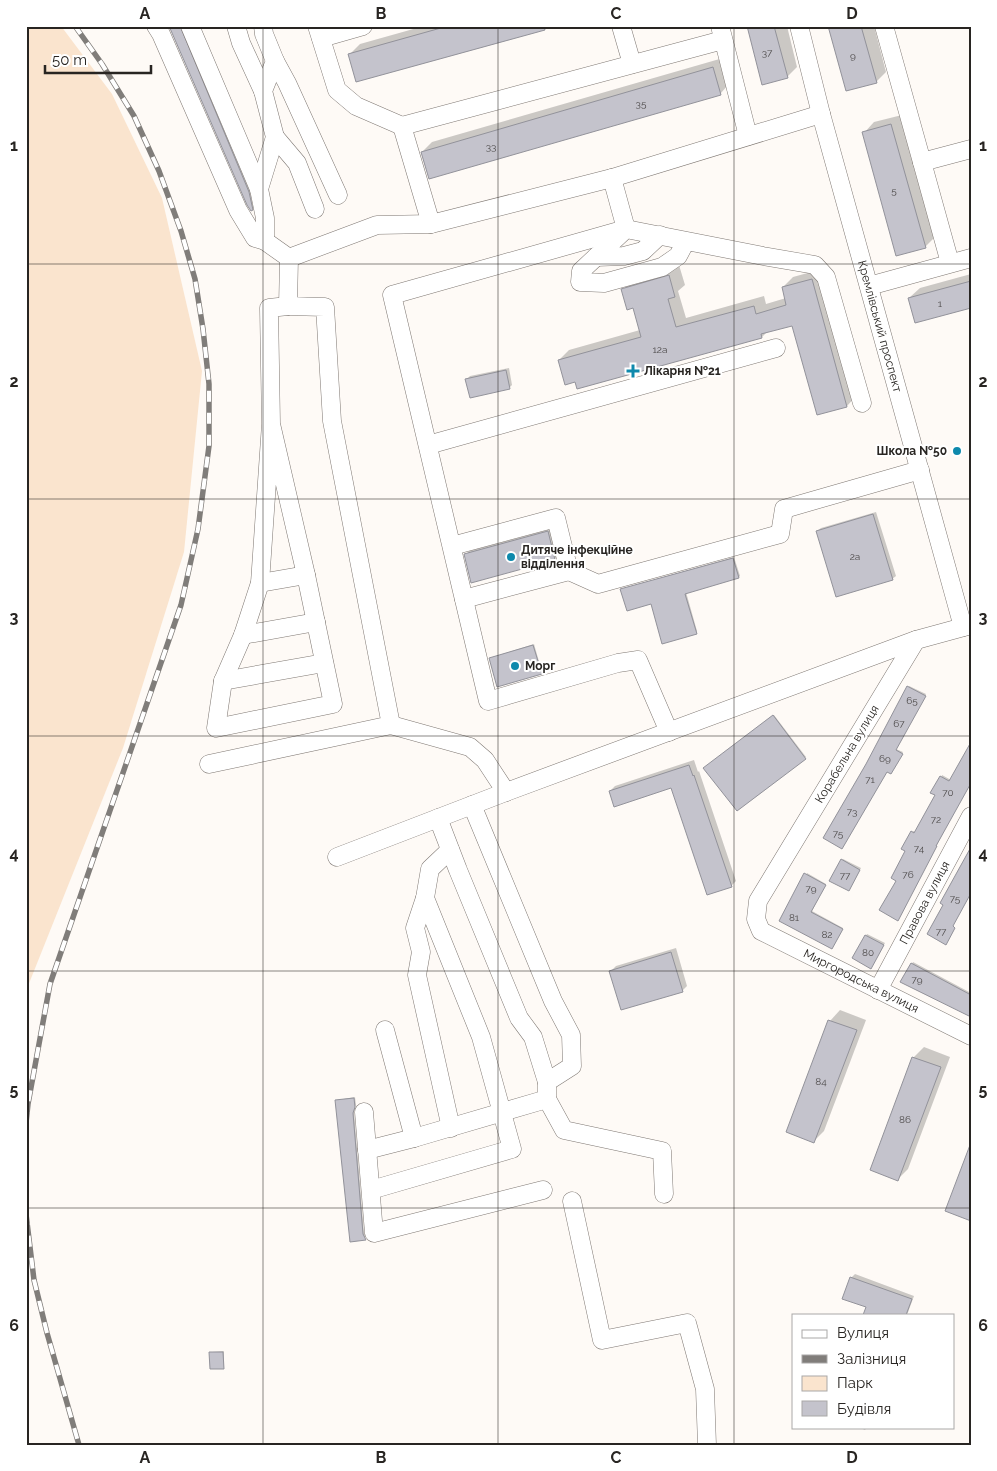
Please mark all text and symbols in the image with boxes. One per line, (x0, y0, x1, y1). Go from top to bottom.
text: A (140, 4, 151, 23)
text: B (376, 4, 387, 23)
text: C (611, 4, 622, 23)
text: D (846, 4, 858, 23)
scale bar (45, 42, 151, 74)
house number: 37 (762, 47, 773, 58)
house number: 9 (850, 50, 856, 61)
text: 50 m (52, 51, 87, 69)
house number: 35 (636, 98, 647, 109)
text: 1 (10, 136, 18, 155)
text: 1 (979, 136, 987, 155)
house number: 33 (486, 141, 496, 152)
house number: 5 (891, 185, 897, 196)
street label: Кремлівський проспект (855, 259, 905, 394)
house number: 1 (938, 298, 943, 309)
house number: 12а (653, 344, 667, 355)
marker: Лікарня №21 (626, 364, 640, 378)
place label: Лікарня №21 (644, 364, 721, 378)
text: 2 (9, 372, 19, 391)
text: 2 (978, 372, 988, 391)
place label: Школа №50 (876, 444, 947, 458)
marker: Школа №50 (951, 445, 963, 457)
place label: Дитяче інфекційне відділення (521, 543, 633, 571)
marker: Дитяче інфекційне відділення (505, 551, 517, 563)
house number: 2а (850, 551, 860, 562)
text: 3 (10, 608, 19, 627)
text: 3 (979, 608, 988, 627)
place label: Морг (525, 659, 555, 673)
marker: Морг (509, 660, 521, 672)
house number: 65 (906, 695, 918, 706)
street label: Корабельна вулиця (812, 702, 882, 806)
house number: 67 (893, 718, 905, 729)
house number: 69 (879, 753, 891, 764)
house number: 71 (865, 774, 876, 785)
house number: 70 (942, 787, 954, 798)
house number: 73 (847, 806, 857, 817)
house number: 72 (931, 814, 941, 825)
house number: 75 (833, 828, 844, 839)
house number: 74 (914, 843, 925, 854)
text: 4 (9, 844, 19, 863)
text: 4 (978, 844, 988, 863)
street label: Правова вулиця (897, 859, 953, 947)
house number: 76 (902, 869, 914, 880)
house number: 77 (840, 870, 851, 881)
house number: 79 (805, 883, 817, 894)
house number: 75 (950, 893, 961, 904)
house number: 81 (789, 912, 800, 923)
house number: 77 (936, 926, 947, 937)
house number: 82 (821, 929, 833, 940)
street label: Миргородська вулиця (801, 946, 921, 1016)
house number: 80 (862, 947, 874, 958)
house number: 79 (911, 974, 923, 985)
house number: 84 (815, 1076, 827, 1087)
text: 5 (10, 1080, 19, 1099)
text: 5 (979, 1080, 988, 1099)
house number: 86 (899, 1114, 911, 1125)
legend (792, 1314, 954, 1428)
text: 6 (9, 1316, 19, 1335)
text: 6 (978, 1316, 988, 1335)
text: Вулиця (837, 1324, 889, 1342)
text: Залізниця (837, 1350, 906, 1368)
text: Парк (837, 1374, 873, 1392)
text: Будівля (837, 1400, 891, 1418)
text: A (140, 1448, 151, 1467)
text: B (376, 1448, 387, 1467)
text: C (611, 1448, 622, 1467)
text: D (846, 1448, 858, 1467)

